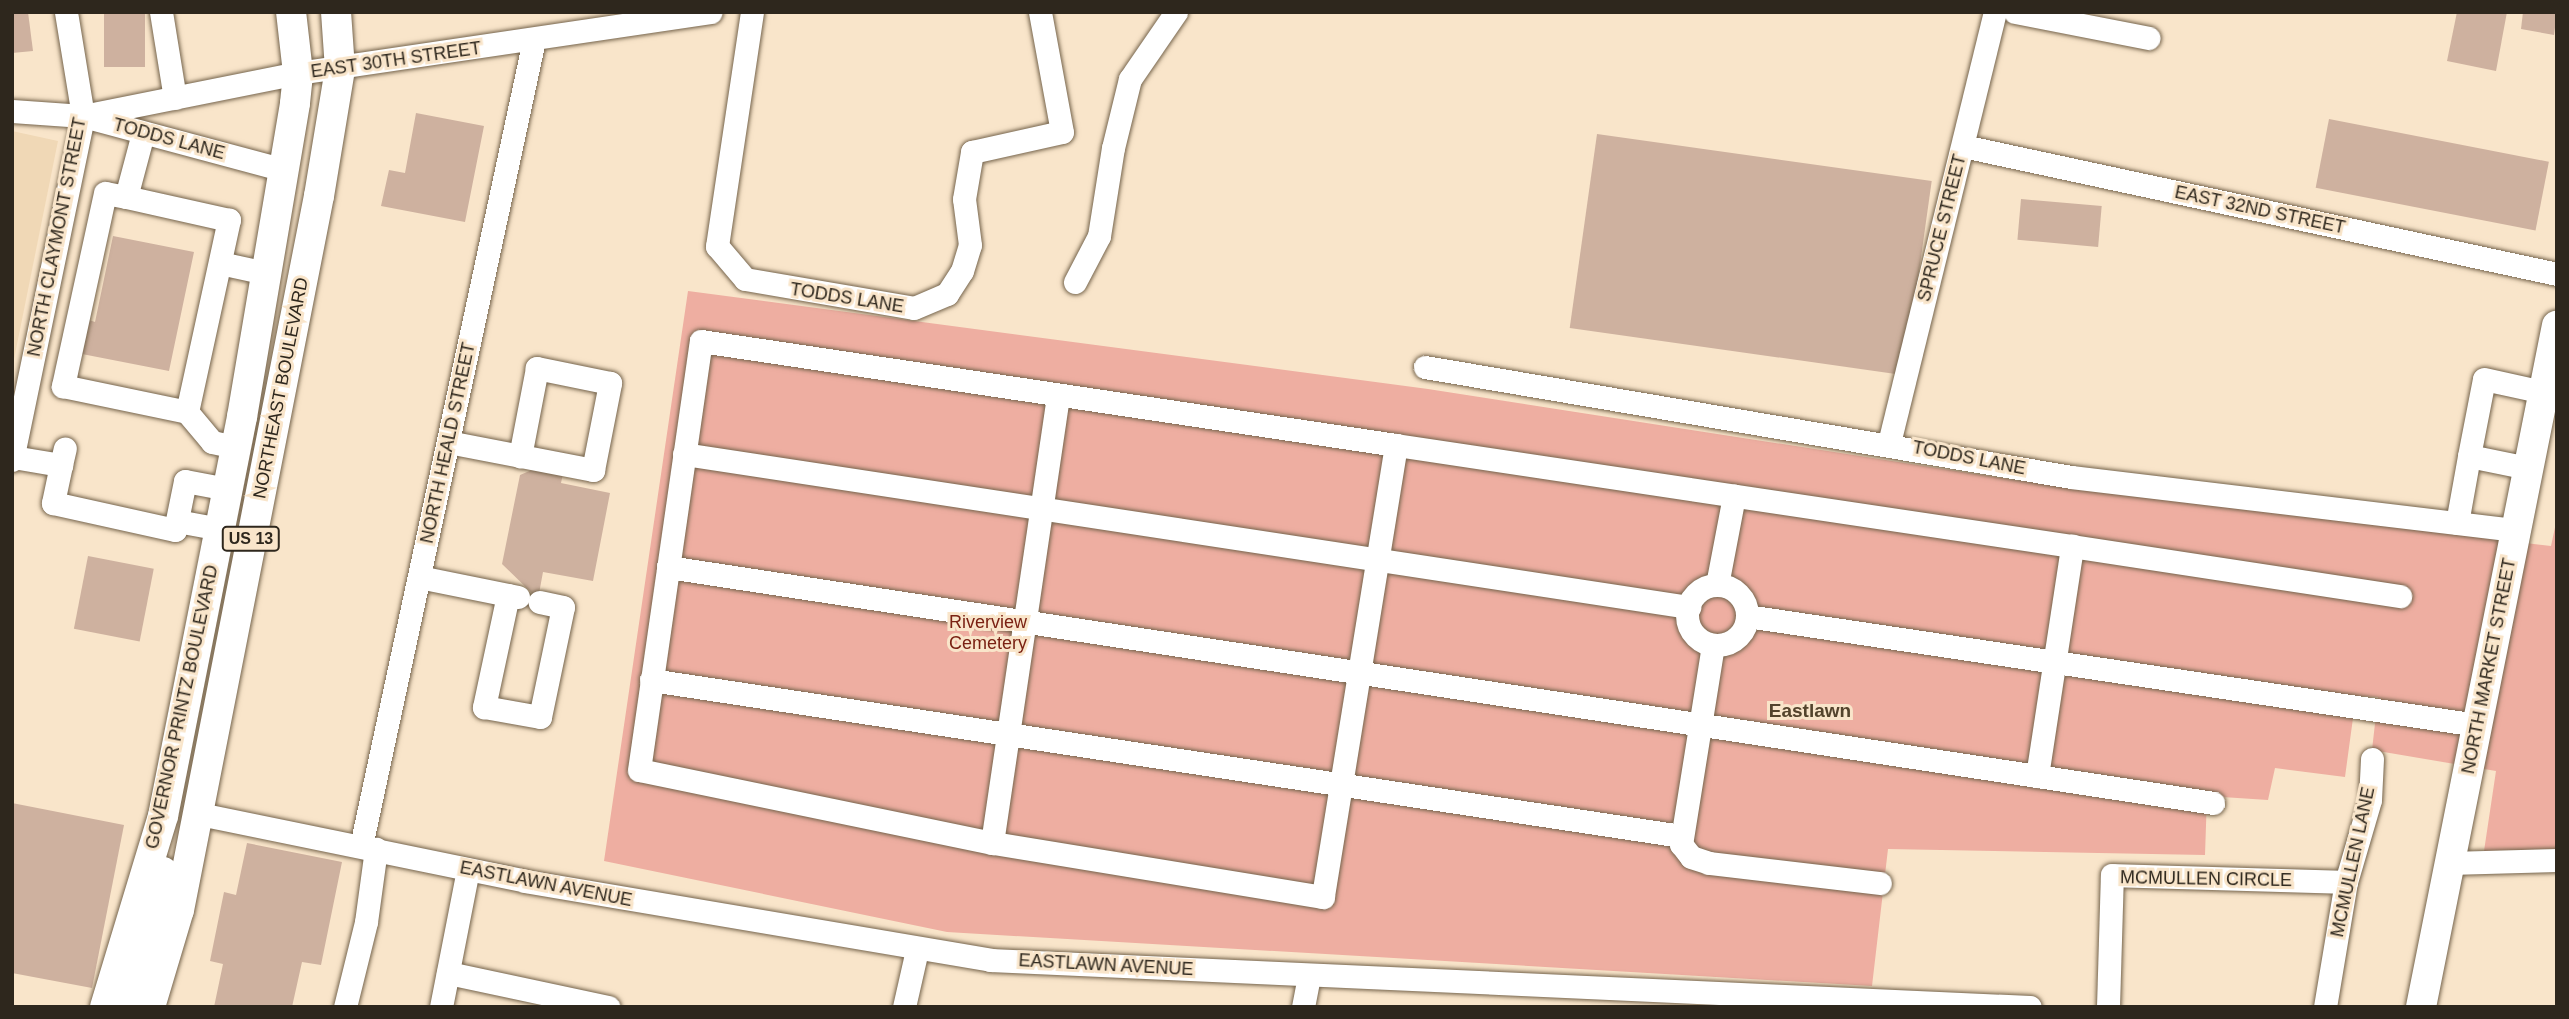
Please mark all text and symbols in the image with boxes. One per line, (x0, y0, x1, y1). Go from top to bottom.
street label: EAST 30TH STREET (309, 37, 483, 83)
street label: TODDS LANE (111, 114, 227, 164)
street label: NORTH CLAYMONT STREET (23, 115, 91, 359)
street label: SPRUCE STREET (1913, 152, 1971, 304)
street label: EAST 32ND STREET (2173, 181, 2347, 239)
street label: NORTHEAST BOULEVARD (249, 275, 313, 501)
street label: TODDS LANE (789, 278, 905, 318)
street label: NORTH HEALD STREET (416, 341, 480, 545)
street label: TODDS LANE (1911, 436, 2027, 480)
road number: US 13 (221, 526, 281, 552)
street label: NORTH MARKET STREET (2457, 556, 2521, 776)
street label: GOVERNOR PRINTZ BOULEVARD (141, 563, 223, 851)
park label: Riverview Cemetery (949, 612, 1027, 654)
district label: Eastlawn (1769, 700, 1851, 722)
street label: MCMULLEN LANE (2327, 785, 2379, 939)
street label: EASTLAWN AVENUE (458, 857, 634, 911)
street label: MCMULLEN CIRCLE (2120, 867, 2292, 891)
street label: EASTLAWN AVENUE (1018, 950, 1194, 980)

